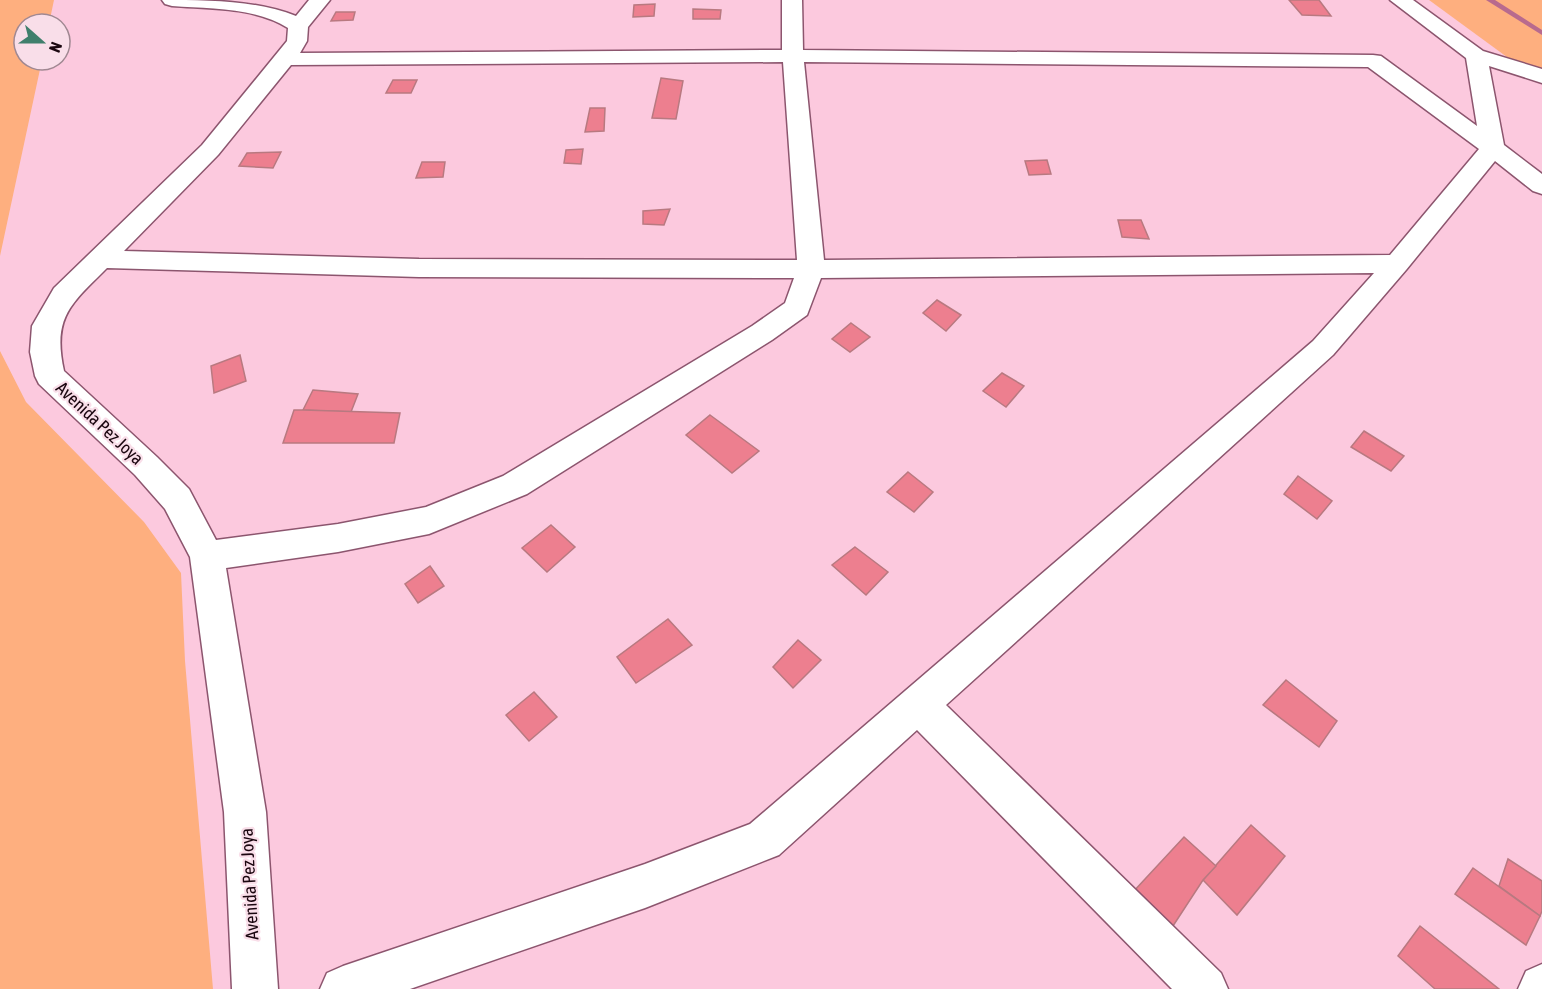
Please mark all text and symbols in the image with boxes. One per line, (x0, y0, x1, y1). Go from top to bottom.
north arrow (12, 12, 72, 72)
text: N (46, 40, 66, 55)
street label: Avenida Pez Joya (52, 377, 148, 469)
street label: Avenida Pez Joya (236, 828, 262, 940)

